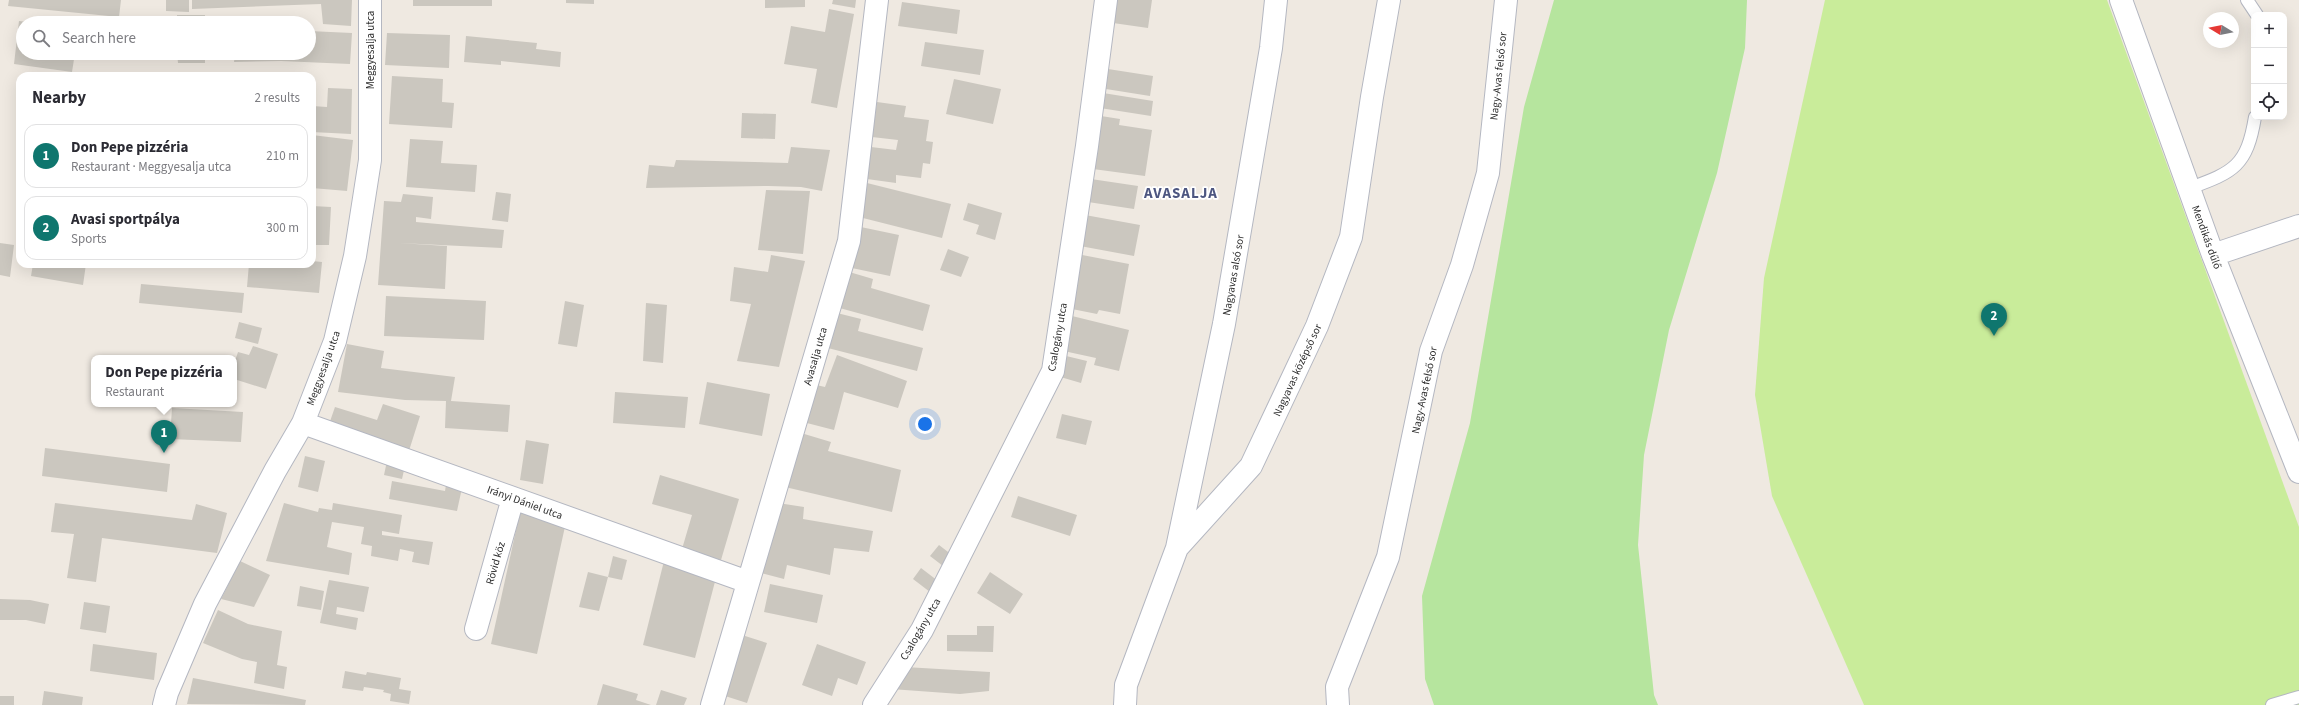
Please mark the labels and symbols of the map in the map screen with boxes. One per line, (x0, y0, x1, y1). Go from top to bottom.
street label: Meggyesalja utca (363, 11, 378, 89)
north arrow (2203, 12, 2239, 48)
street label: Nagy-Avas felső sor (1486, 31, 1511, 121)
district label: AVASALJA (1143, 183, 1218, 204)
street label: Mendikás dűlő (2188, 203, 2225, 271)
street label: Nagyavas alsó sor (1219, 233, 1248, 317)
street label: Csalogány utca (1044, 302, 1071, 373)
pin: 2 (1981, 303, 2007, 336)
street label: Nagyavas középső sor (1269, 321, 1326, 419)
street label: Avasalja utca (800, 325, 831, 387)
street label: Meggyesalja utca (303, 329, 344, 408)
street label: Nagy-Avas felső sor (1408, 345, 1441, 435)
your location (915, 414, 935, 434)
pin: 1 (151, 420, 177, 453)
street label: Irányi Dániel utca (485, 482, 565, 523)
street label: Rövid köz (482, 540, 509, 586)
street label: Csalogány utca (897, 595, 944, 663)

